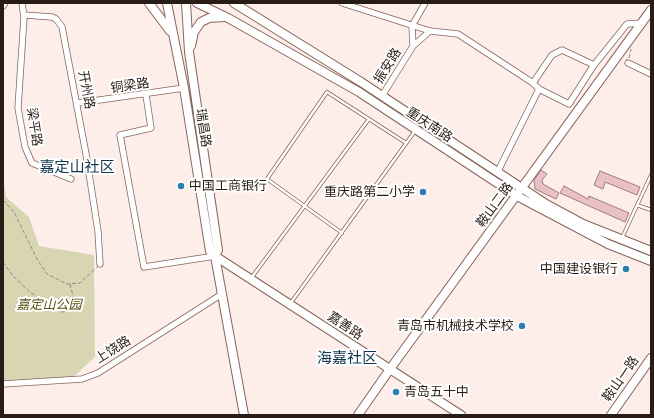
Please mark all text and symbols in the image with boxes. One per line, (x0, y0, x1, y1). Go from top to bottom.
street label: 振安路 (371, 45, 405, 87)
street label: 开州路 (75, 69, 97, 111)
street label: 铜梁路 (110, 76, 150, 96)
street label: 重庆南路 (403, 104, 455, 146)
street label: 梁平路 (23, 107, 45, 147)
street label: 瑞昌路 (192, 108, 214, 148)
district label: 嘉定山社区 (40, 159, 114, 177)
place label: 中国工商银行 (189, 178, 267, 194)
street label: 鞍山二路 (473, 179, 517, 231)
marker: 中国工商银行 (176, 181, 186, 191)
place label: 重庆路第二小学 (324, 184, 415, 200)
marker: 重庆路第二小学 (418, 187, 428, 197)
place label: 中国建设银行 (540, 261, 618, 277)
marker: 中国建设银行 (621, 264, 631, 274)
park label: 嘉定山公园 (17, 297, 81, 313)
street label: 嘉善路 (324, 309, 366, 343)
place label: 青岛市机械技术学校 (397, 318, 514, 334)
marker: 青岛市机械技术学校 (517, 321, 527, 331)
street label: 上饶路 (92, 333, 134, 367)
district label: 海嘉社区 (317, 350, 377, 368)
street label: 鞍山一路 (600, 353, 642, 405)
place label: 青岛五十中 (404, 384, 469, 400)
marker: 青岛五十中 (391, 387, 401, 397)

